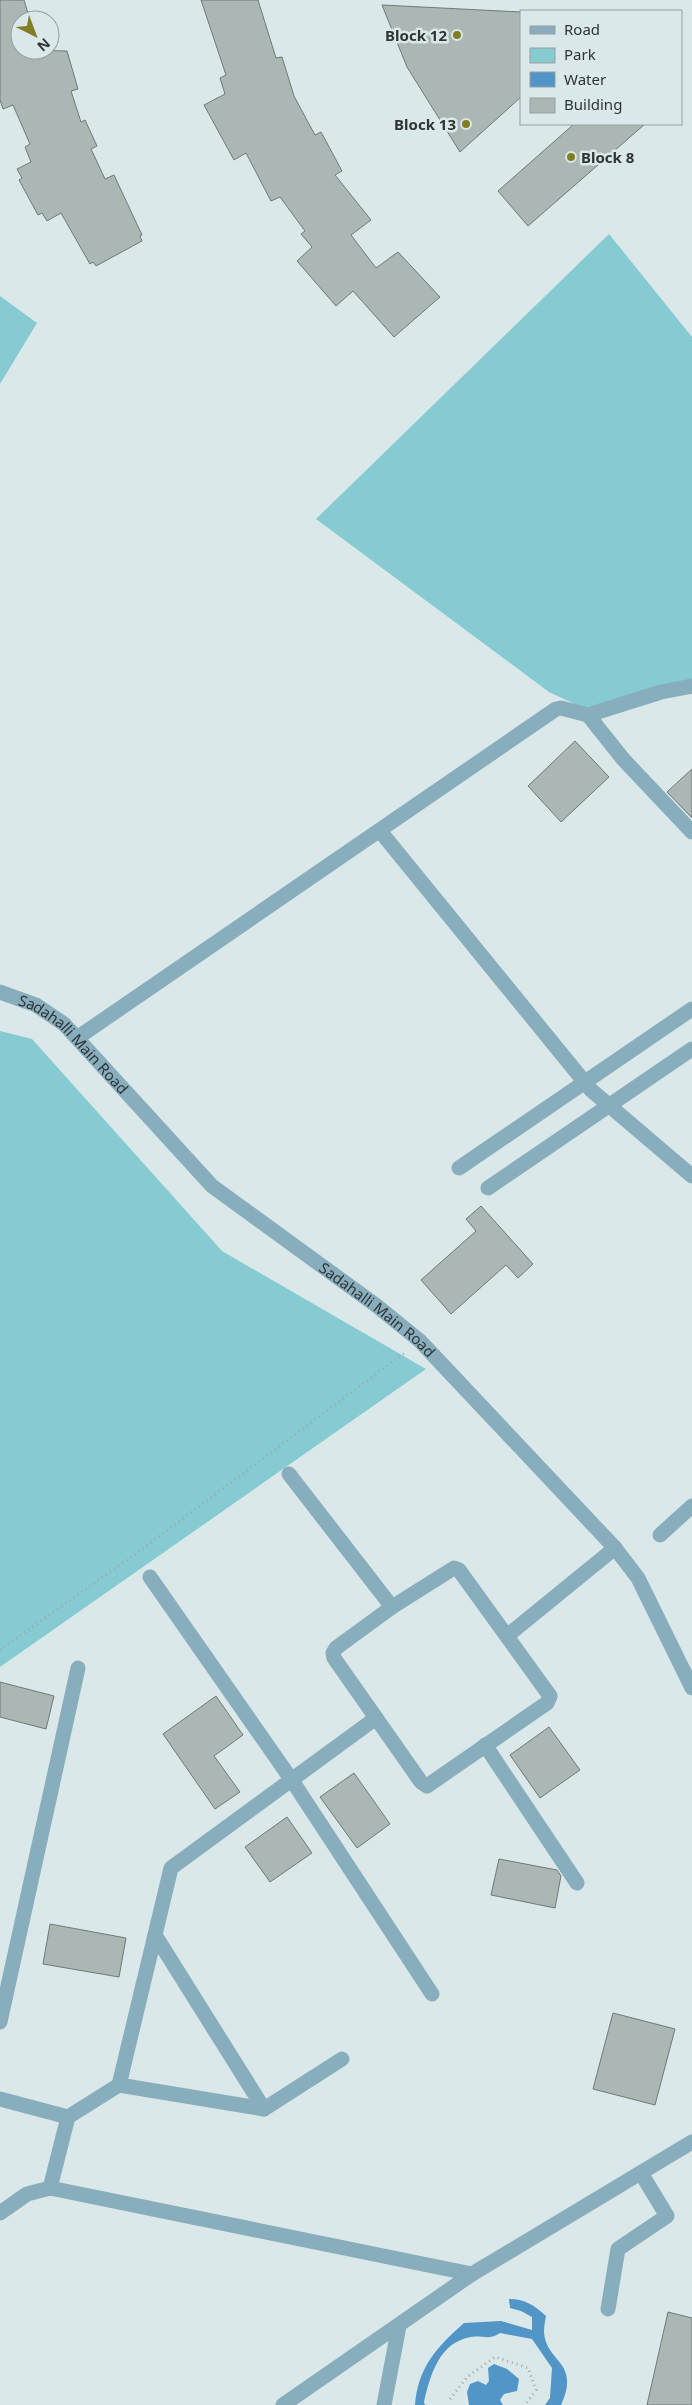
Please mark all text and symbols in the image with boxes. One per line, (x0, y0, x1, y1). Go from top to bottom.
north arrow (10, 10, 60, 60)
legend (520, 10, 682, 125)
text: Road (564, 19, 600, 39)
place label: Block 12 (385, 25, 447, 45)
marker: Block 12 (451, 29, 463, 41)
text: N (33, 34, 55, 56)
text: Park (564, 44, 596, 64)
text: Water (564, 69, 606, 89)
text: Building (564, 94, 622, 114)
place label: Block 13 (394, 114, 456, 134)
marker: Block 13 (460, 118, 472, 130)
place label: Block 8 (581, 147, 635, 167)
marker: Block 8 (565, 151, 577, 163)
street label: Sadahalli Main Road (16, 990, 133, 1098)
street label: Sadahalli Main Road (315, 1257, 440, 1361)

